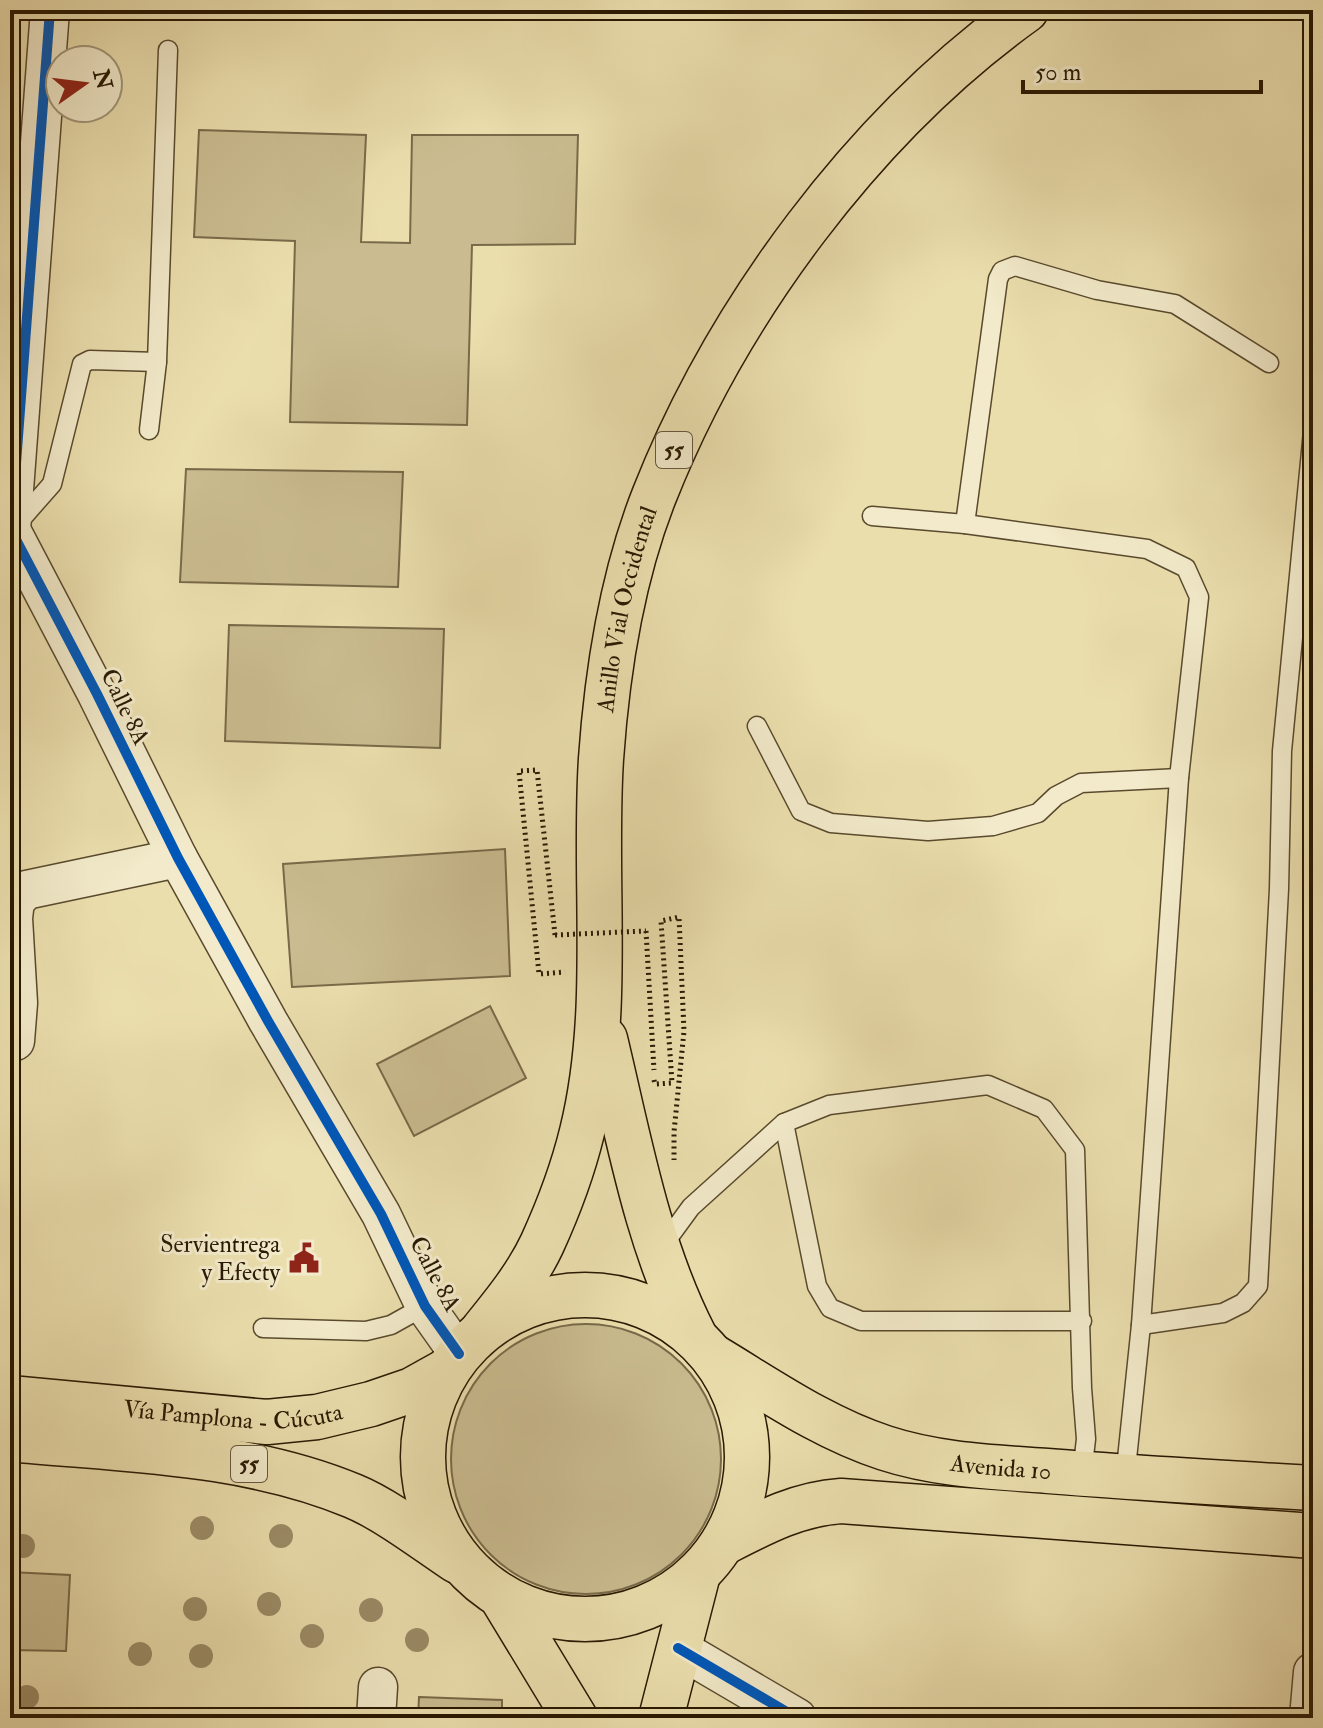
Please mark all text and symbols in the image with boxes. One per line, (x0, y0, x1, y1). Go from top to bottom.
north arrow (44, 44, 124, 124)
scale bar (1023, 44, 1261, 94)
text: 50 m (1035, 57, 1082, 88)
text: N (86, 65, 118, 93)
road number: 55 (656, 432, 692, 468)
street label: Anillo Vial Occidental (590, 502, 664, 715)
street label: Calle 8A (93, 664, 157, 750)
place label: Servientrega y Efecty (160, 1229, 281, 1288)
street label: Calle 8A (402, 1231, 468, 1317)
public building icon: Servientrega y Efecty (287, 1241, 321, 1275)
street label: Vía Pamplona - Cúcuta (122, 1393, 347, 1438)
road number: 55 (231, 1446, 267, 1482)
street label: Avenida 10 (948, 1447, 1052, 1487)

